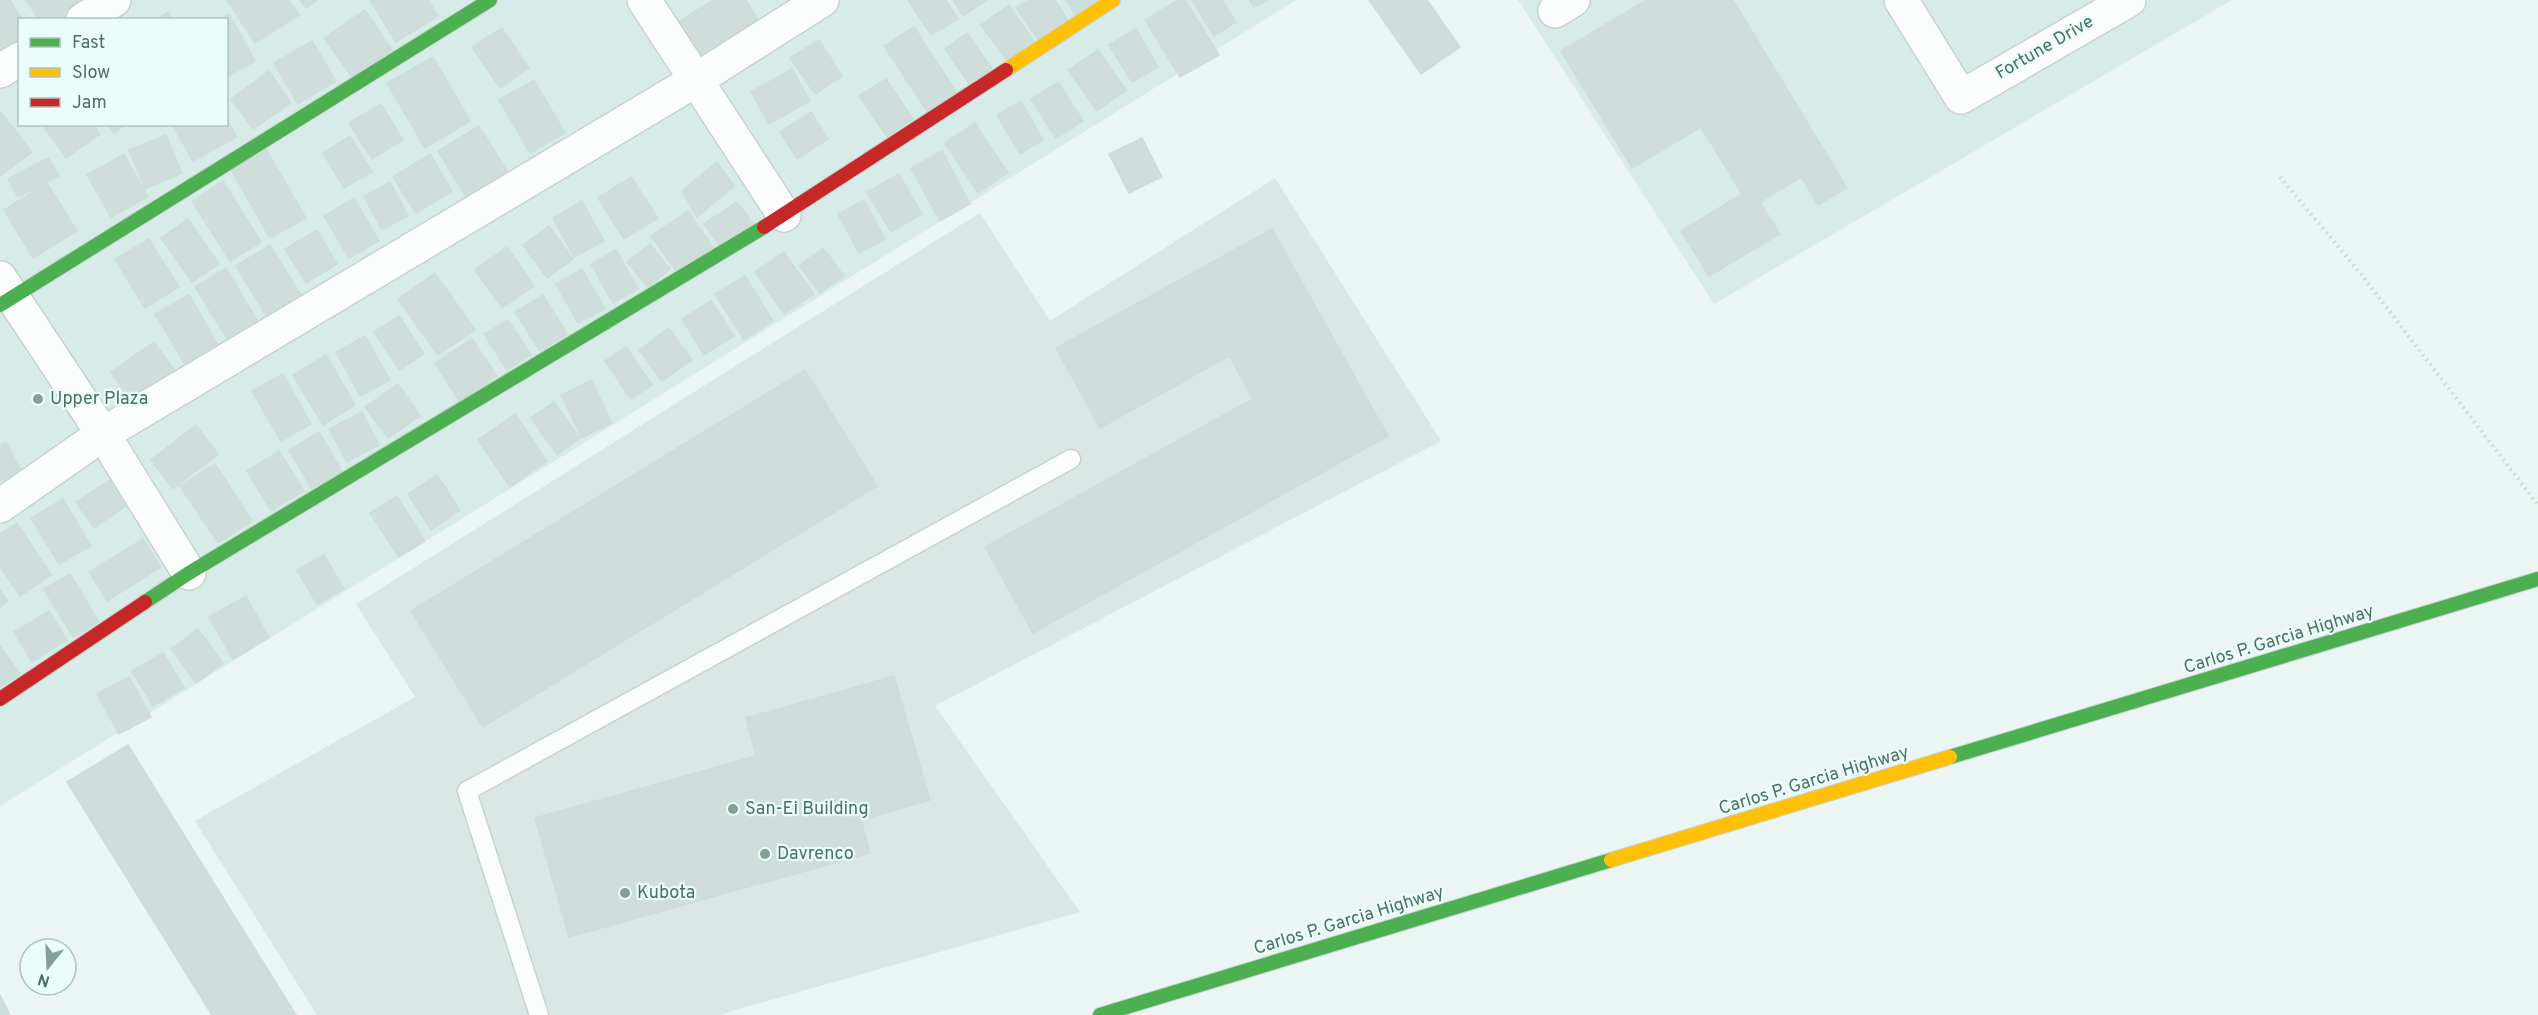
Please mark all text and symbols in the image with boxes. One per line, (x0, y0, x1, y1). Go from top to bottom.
street label: Fortune Drive (1992, 11, 2098, 85)
legend (18, 18, 228, 126)
text: Fast (72, 32, 105, 55)
text: Slow (72, 62, 110, 85)
text: Jam (72, 92, 107, 115)
place label: Upper Plaza (50, 388, 148, 411)
marker: Upper Plaza (31, 392, 45, 406)
street label: Carlos P. Garcia Highway (2181, 600, 2377, 680)
street label: Carlos P. Garcia Highway (1716, 741, 1912, 821)
place label: San-Ei Building (745, 798, 869, 821)
marker: San-Ei Building (726, 802, 740, 816)
place label: Davrenco (777, 843, 854, 866)
marker: Davrenco (758, 847, 772, 861)
street label: Carlos P. Garcia Highway (1251, 881, 1447, 961)
place label: Kubota (637, 882, 695, 905)
marker: Kubota (618, 886, 632, 900)
north arrow (18, 937, 78, 997)
text: N (35, 968, 53, 991)

